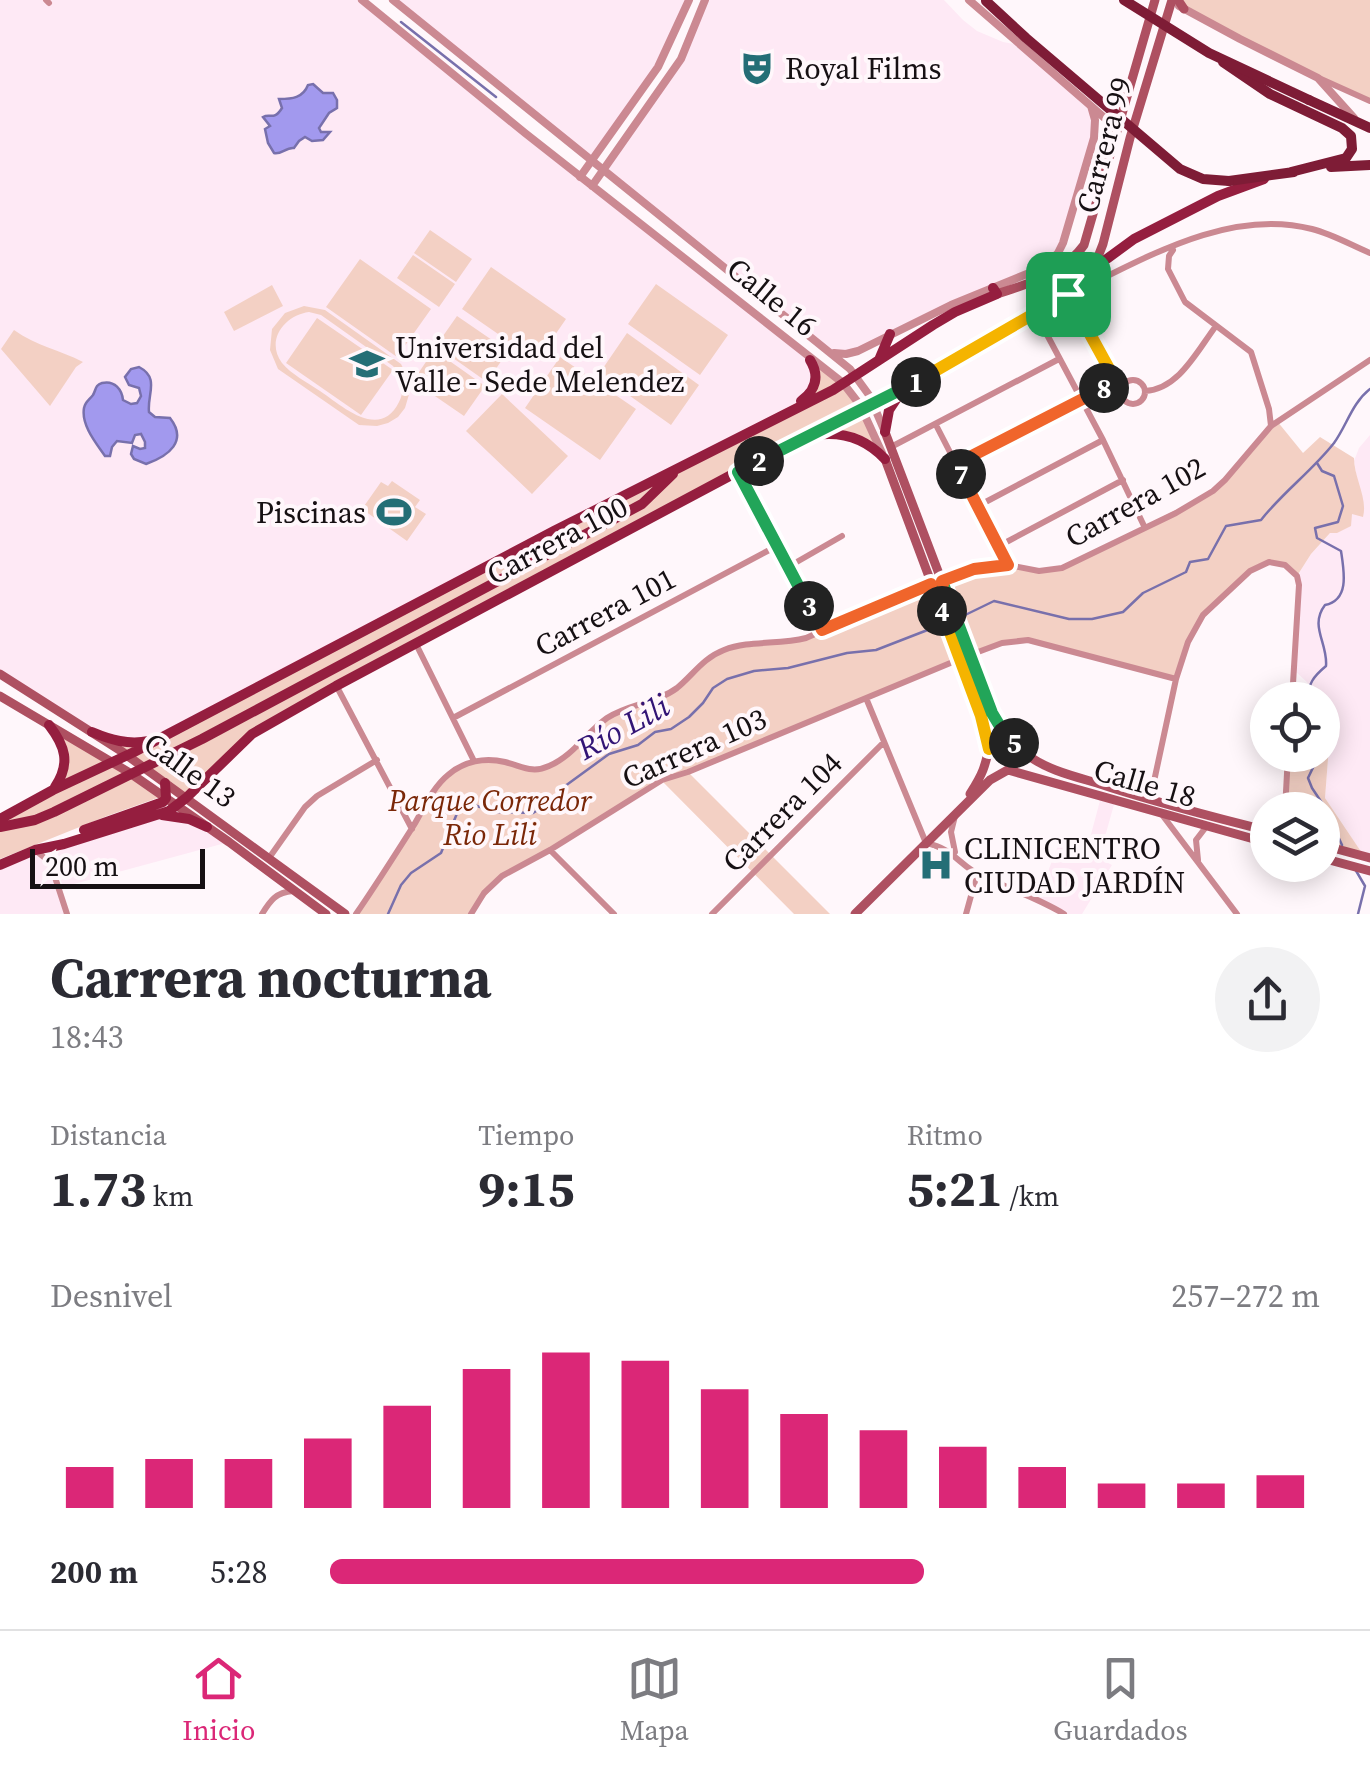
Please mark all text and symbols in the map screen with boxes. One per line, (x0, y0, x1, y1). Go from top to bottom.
place label: Royal Films (785, 48, 941, 89)
theatre icon: Royal Films (738, 49, 776, 87)
street label: Carrera 99 (1066, 73, 1142, 217)
street label: Calle 16 (719, 248, 825, 346)
pin (1026, 252, 1111, 337)
icon: arrive (1041, 267, 1096, 322)
place label: Universidad del Valle - Sede Melendez (395, 327, 684, 402)
school or university icon: Universidad del Valle - Sede Melendez (348, 345, 386, 383)
pin: 1 (891, 357, 941, 407)
text: 1 (908, 363, 924, 401)
pin: 8 (1079, 363, 1129, 413)
text: 8 (1096, 369, 1112, 407)
pin: 2 (734, 436, 784, 486)
text: 2 (751, 442, 767, 480)
street label: Carrera 102 (1058, 447, 1212, 557)
pin: 7 (936, 449, 986, 499)
text: 7 (953, 455, 969, 493)
street label: Carrera 100 (479, 486, 635, 594)
place label: Piscinas (256, 492, 366, 533)
sports icon: Piscinas (375, 493, 413, 531)
street label: Carrera 101 (527, 558, 683, 666)
pin: 3 (784, 581, 834, 631)
pin: 4 (917, 586, 967, 636)
text: 3 (801, 587, 817, 625)
text: 4 (934, 592, 950, 630)
map controls (1250, 682, 1340, 882)
button: locate (1250, 682, 1340, 772)
water label: Río Lili (568, 683, 678, 771)
street label: Carrera 103 (615, 698, 773, 798)
pin: 5 (989, 718, 1039, 768)
street label: Calle 13 (136, 723, 244, 817)
text: 5 (1006, 724, 1022, 762)
street label: Carrera 104 (713, 743, 851, 881)
street label: Calle 18 (1089, 749, 1201, 817)
park label: Parque Corredor Rio Lili (387, 780, 593, 855)
button: layers (1250, 792, 1340, 882)
place label: CLINICENTRO CIUDAD JARDÍN (964, 828, 1185, 903)
scale bar (30, 844, 205, 888)
hospital icon: CLINICENTRO CIUDAD JARDÍN (917, 846, 955, 884)
text: 200 m (45, 847, 119, 885)
text: Carrera nocturna (50, 940, 492, 1015)
button: share (1215, 947, 1320, 1052)
text: 18:43 (50, 1015, 124, 1059)
text: Distancia (50, 1116, 167, 1154)
text: Tiempo (478, 1116, 574, 1154)
text: Ritmo (907, 1116, 983, 1154)
text: 1.73 (50, 1154, 146, 1223)
text: 9:15 (478, 1154, 575, 1223)
text: 5:21 (907, 1154, 1003, 1223)
text: km (146, 1177, 193, 1215)
text: /km (1003, 1177, 1059, 1215)
text: Desnivel (50, 1274, 172, 1318)
text: 257–272 m (1171, 1274, 1320, 1318)
text: 200 m (50, 1550, 138, 1594)
text: 5:28 (210, 1550, 268, 1594)
tab: Inicio (182, 1651, 255, 1749)
tab: Mapa (620, 1651, 689, 1749)
tab: Guardados (1053, 1651, 1188, 1749)

